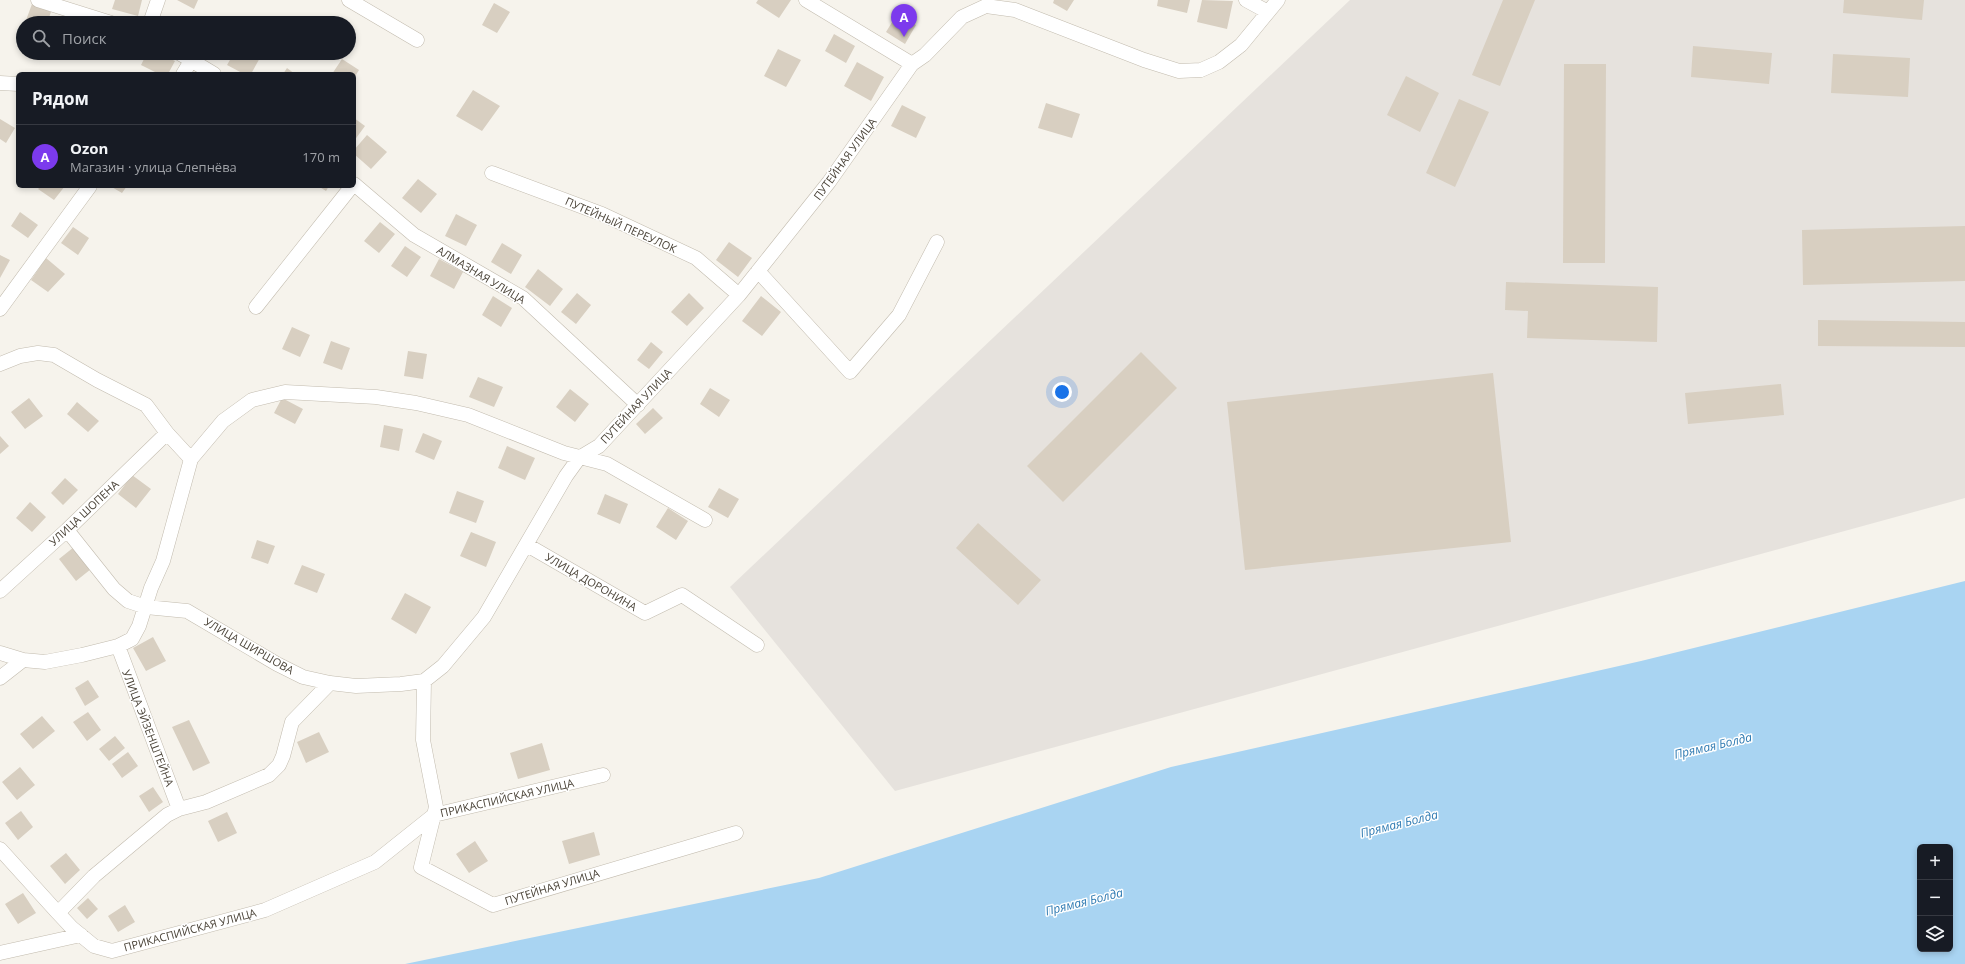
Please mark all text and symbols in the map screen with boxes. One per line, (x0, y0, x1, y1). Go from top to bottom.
pin: A (891, 4, 917, 37)
search box (16, 16, 356, 60)
icon: search (30, 27, 52, 49)
text: Поиск (62, 28, 106, 48)
text: Рядом (32, 87, 89, 110)
street label: ПУТЕЙНАЯ УЛИЦА (810, 115, 880, 203)
text: Ozon (70, 138, 108, 158)
text: A (41, 148, 49, 166)
text: 170 m (302, 148, 340, 166)
text: Магазин · улица Слепнёва (70, 158, 237, 176)
street label: ПУТЕЙНЫЙ ПЕРЕУЛОК (563, 193, 680, 256)
street label: АЛМАЗНАЯ УЛИЦА (434, 242, 528, 307)
street label: ПУТЕЙНАЯ УЛИЦА (597, 365, 675, 447)
your location (1052, 382, 1072, 402)
street label: УЛИЦА ШОПЕНА (46, 476, 122, 549)
street label: УЛИЦА ДОРОНИНА (543, 549, 640, 614)
street label: УЛИЦА ШИРШОВА (202, 614, 297, 677)
street label: УЛИЦА ЭЙЗЕНШТЕЙНА (119, 667, 178, 788)
water label: Прямая Болда (1672, 728, 1754, 763)
street label: ПРИКАСПИЙСКАЯ УЛИЦА (439, 775, 575, 820)
water label: Прямая Болда (1358, 806, 1440, 841)
map controls (1917, 844, 1953, 952)
button: + (1917, 844, 1953, 880)
street label: ПУТЕЙНАЯ УЛИЦА (503, 865, 601, 908)
button: − (1917, 880, 1953, 916)
water label: Прямая Болда (1043, 884, 1125, 919)
street label: ПРИКАСПИЙСКАЯ УЛИЦА (122, 905, 258, 954)
button: layers (1917, 916, 1953, 952)

